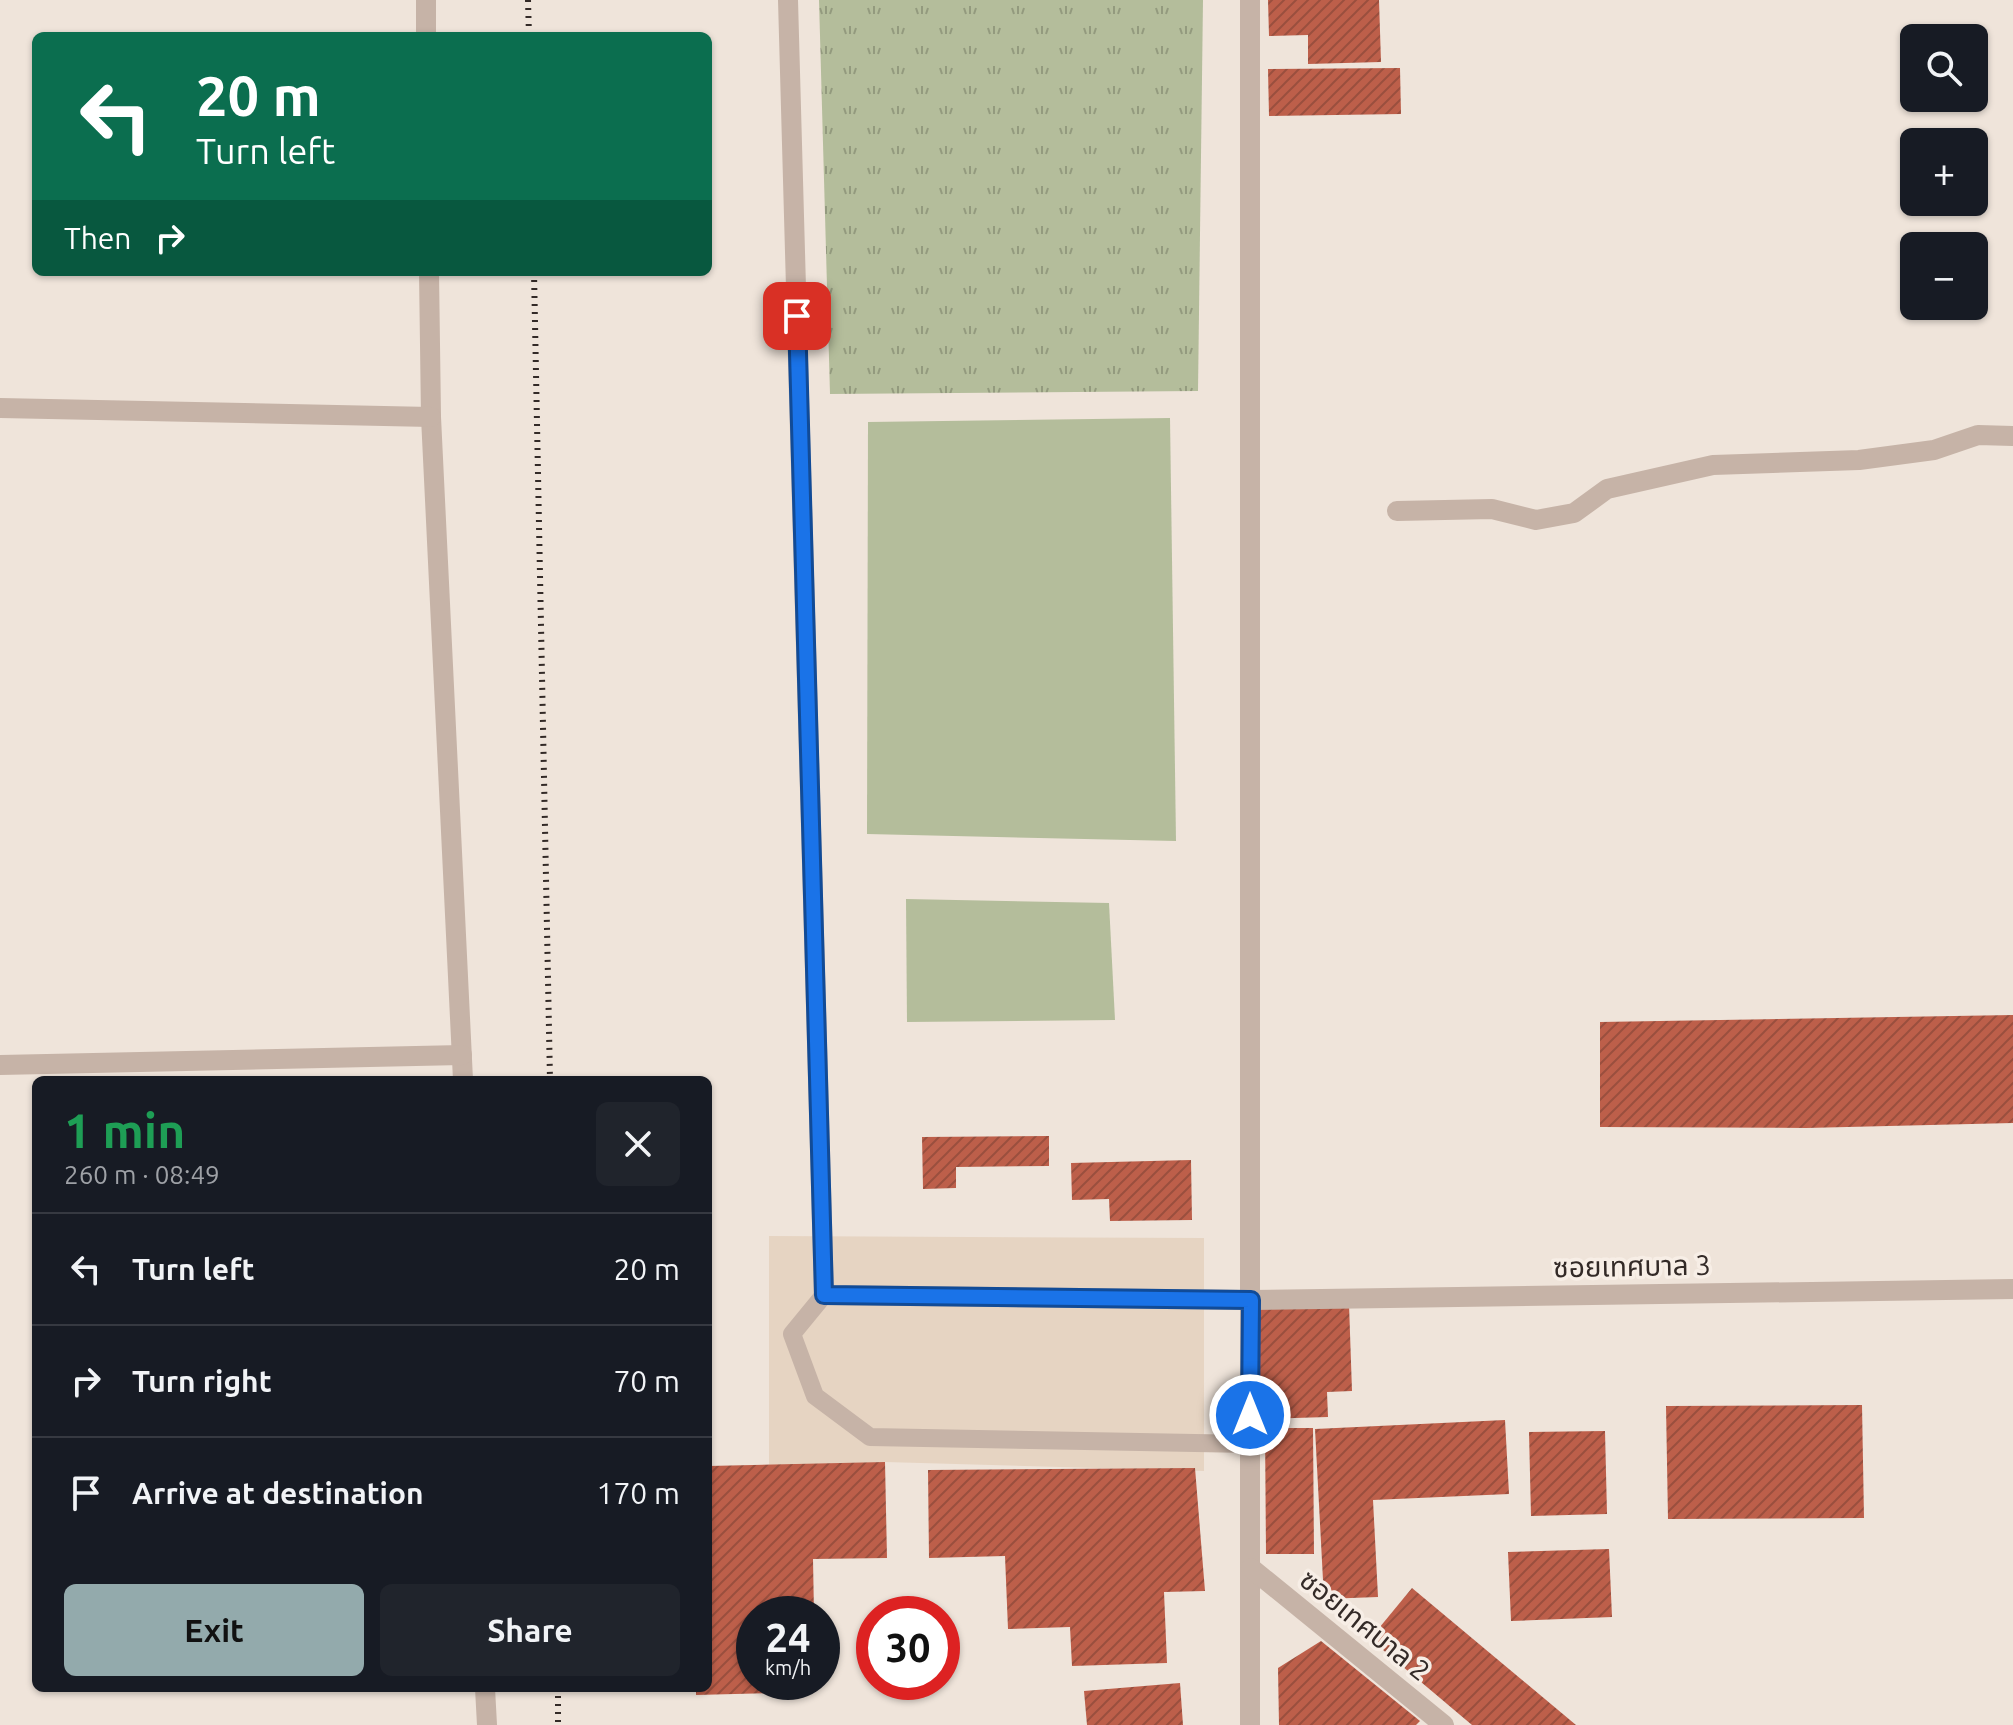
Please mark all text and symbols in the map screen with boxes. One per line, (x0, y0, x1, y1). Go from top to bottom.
map controls (1900, 24, 1988, 320)
button: search (1900, 24, 1988, 112)
icon: left (64, 64, 168, 168)
text: 20 m (196, 64, 321, 127)
button: + (1900, 128, 1988, 216)
text: Turn left (196, 130, 335, 171)
icon: right (148, 216, 192, 260)
text: Then (64, 221, 132, 255)
button: − (1900, 232, 1988, 320)
pin (763, 282, 831, 350)
icon: arrive (775, 294, 819, 338)
button: close (596, 1102, 680, 1186)
text: 1 min (64, 1103, 185, 1157)
text: 260 m · 08:49 (64, 1160, 220, 1189)
icon: left (64, 1247, 108, 1291)
street label: ซอยเทศบาล 3 (1553, 1249, 1711, 1282)
text: Turn left (132, 1252, 254, 1286)
text: 20 m (613, 1252, 680, 1286)
icon: right (64, 1359, 108, 1403)
text: Turn right (132, 1364, 272, 1398)
text: 70 m (613, 1364, 680, 1398)
position arrow (1208, 1373, 1292, 1457)
icon: arrive (64, 1471, 108, 1515)
text: Arrive at destination (132, 1476, 424, 1510)
text: 170 m (596, 1476, 680, 1510)
street label: ซอยเทศบาล 2 (1294, 1563, 1436, 1686)
button: Exit (64, 1584, 364, 1676)
button: Share (380, 1584, 680, 1676)
speed limit sign: 30 (856, 1596, 960, 1700)
text: 24 (765, 1615, 811, 1660)
text: km/h (765, 1656, 811, 1679)

